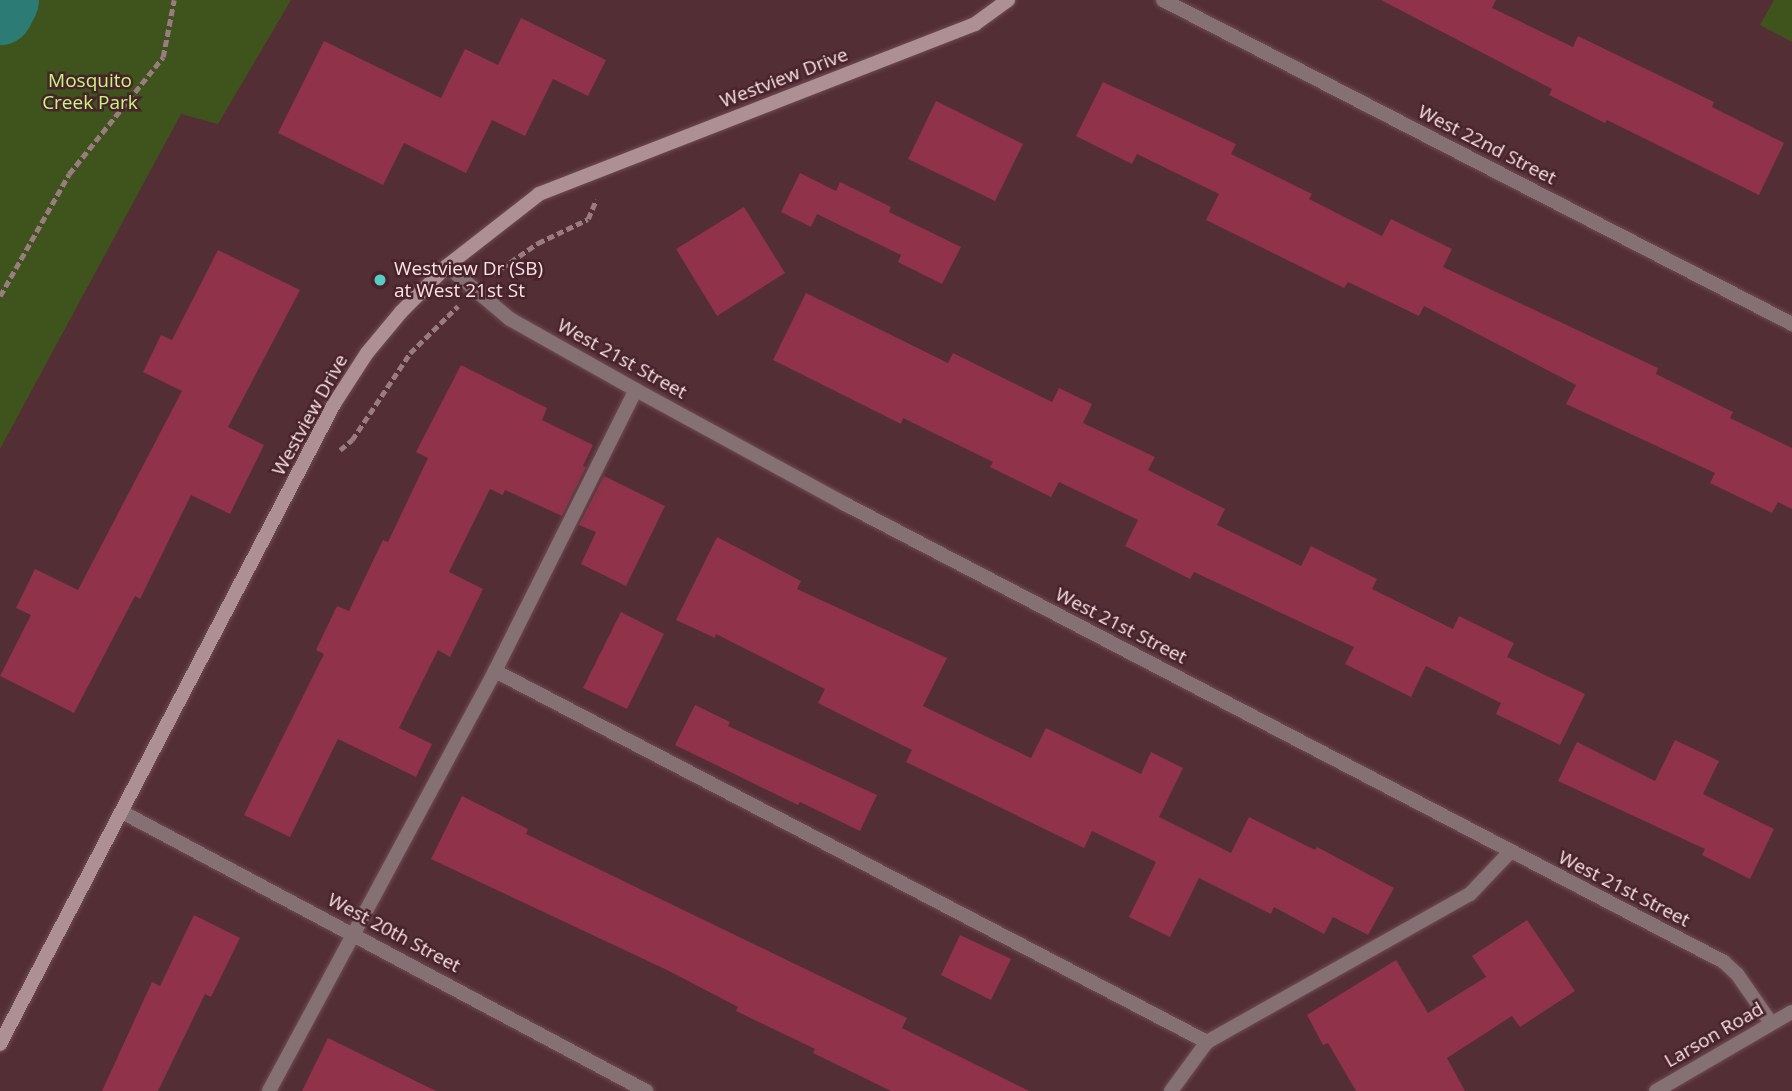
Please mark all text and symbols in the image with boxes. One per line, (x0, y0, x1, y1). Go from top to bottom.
street label: Westview Drive (717, 43, 851, 113)
park label: Mosquito Creek Park (42, 70, 138, 114)
street label: West 22nd Street (1414, 100, 1560, 190)
place label: Westview Dr (SB) at West 21st St (394, 258, 543, 302)
marker: Westview Dr (SB) at West 21st St (372, 272, 388, 288)
street label: West 21st Street (553, 314, 691, 404)
street label: Westview Drive (267, 350, 353, 480)
street label: West 21st Street (1051, 583, 1191, 669)
street label: West 21st Street (1554, 846, 1694, 932)
street label: West 20th Street (324, 888, 464, 978)
street label: Larson Road (1660, 997, 1768, 1073)

